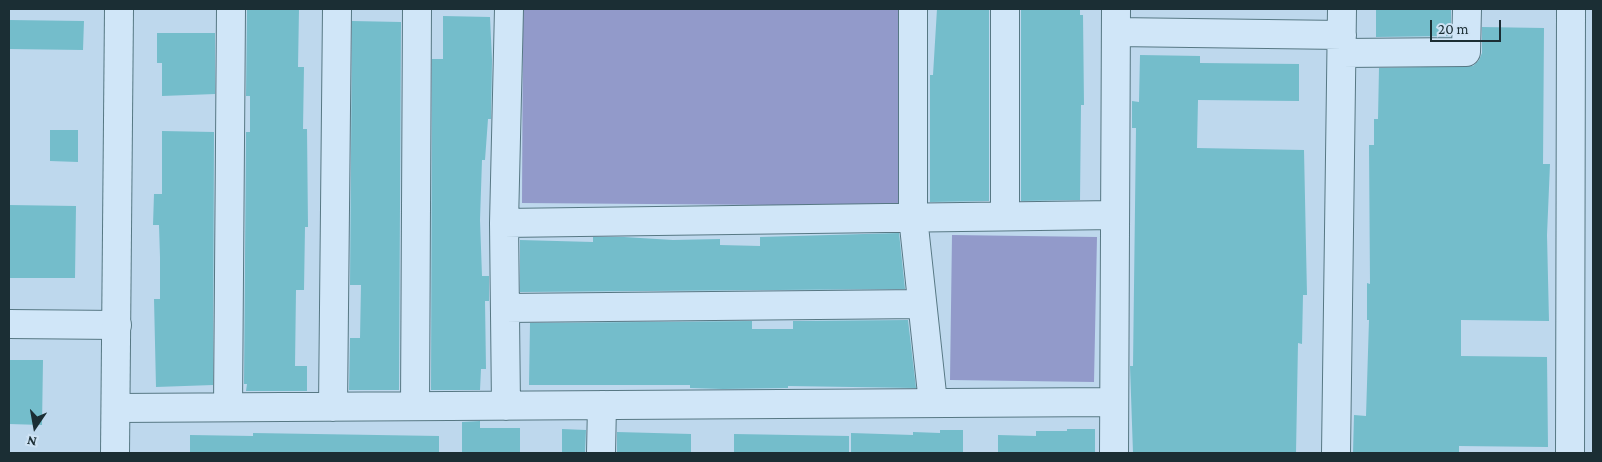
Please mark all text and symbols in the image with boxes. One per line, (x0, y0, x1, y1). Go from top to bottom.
scale bar (1432, 10, 1503, 42)
text: 20 m (1438, 21, 1469, 37)
north arrow (10, 402, 60, 452)
text: N (26, 433, 38, 450)

